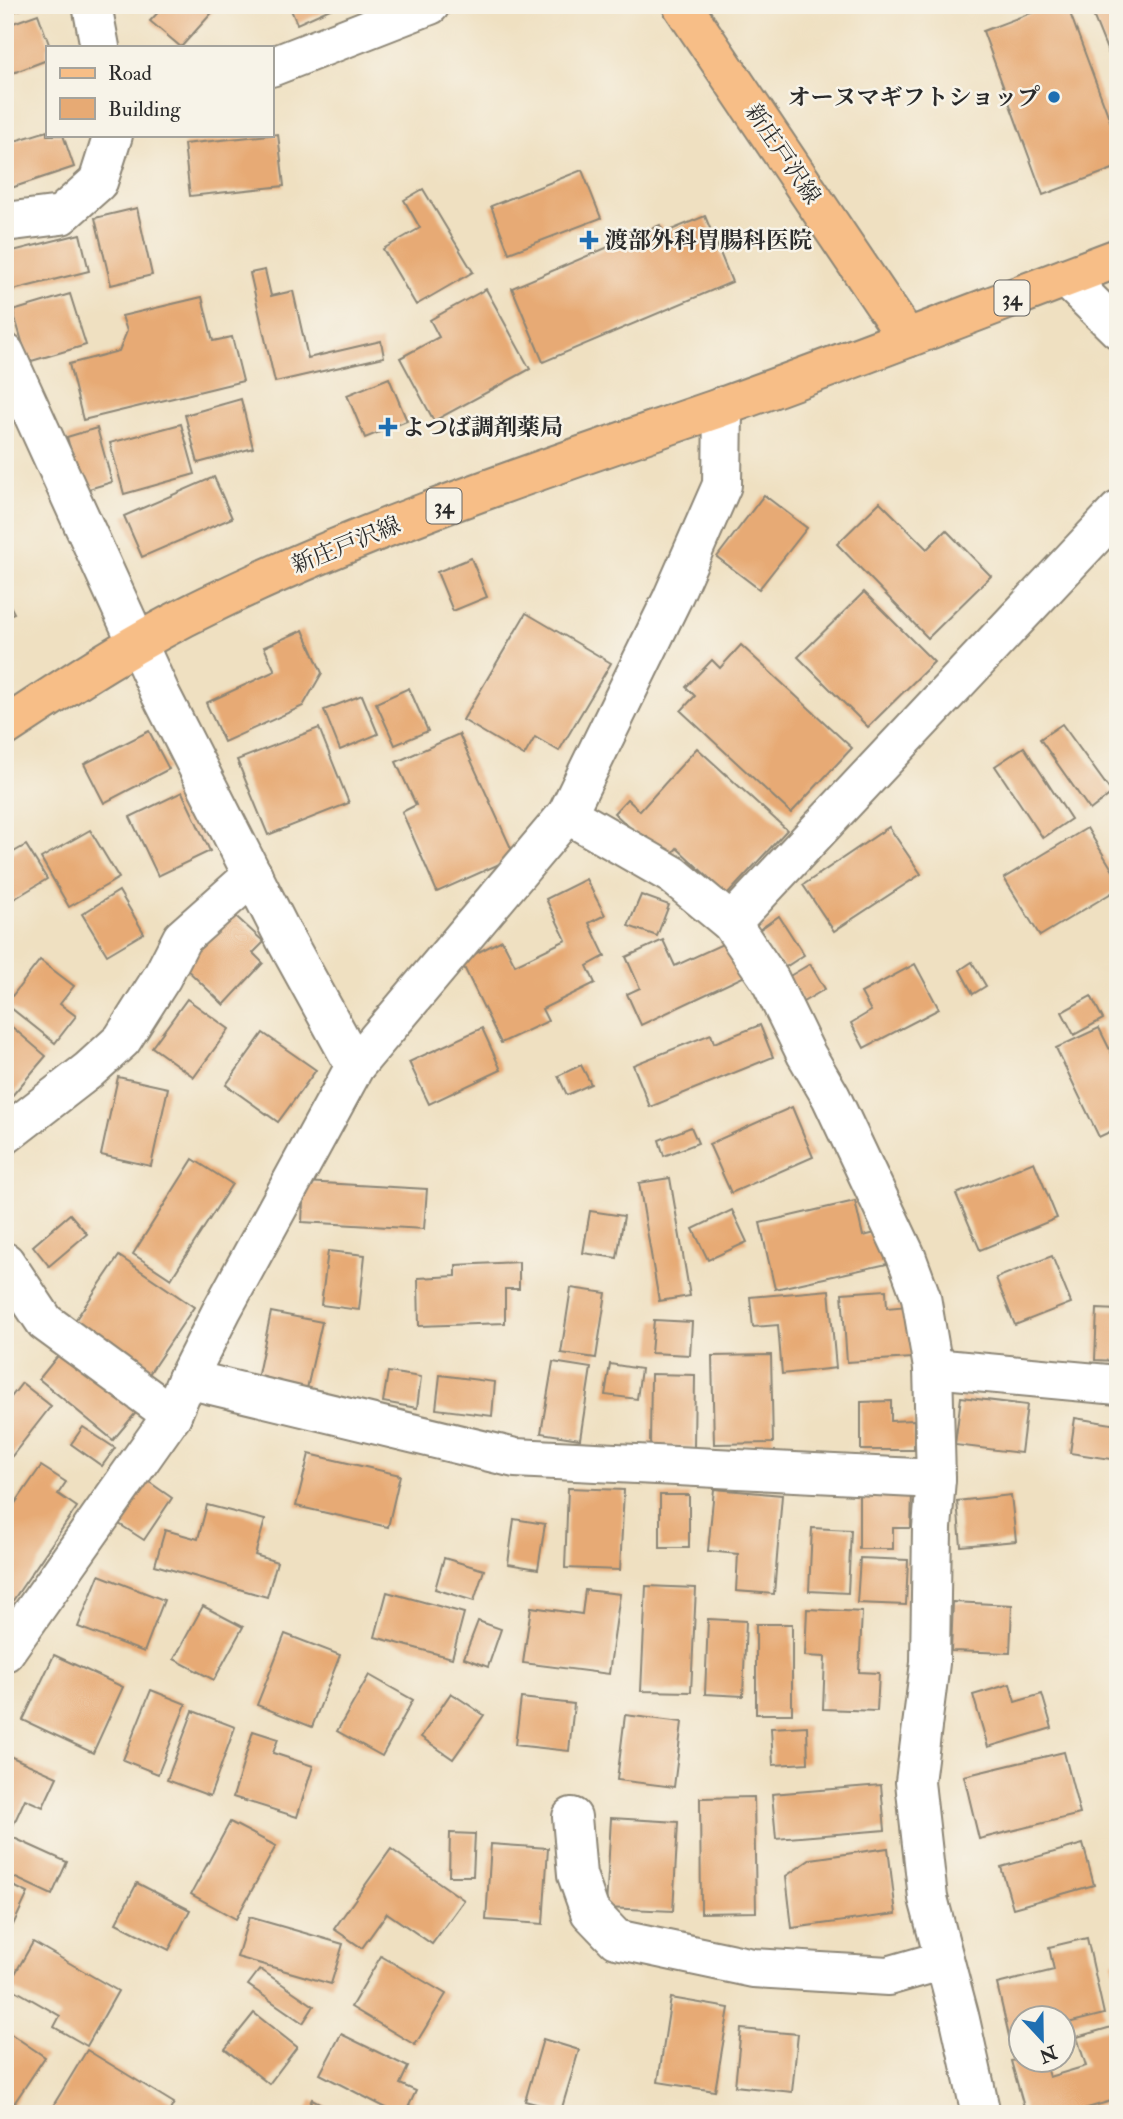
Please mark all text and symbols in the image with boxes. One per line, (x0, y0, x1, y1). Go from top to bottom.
legend (46, 46, 273, 136)
text: Road (108, 60, 153, 87)
place label: オーヌマギフトショップ (787, 83, 1040, 112)
marker: オーヌマギフトショップ (1046, 89, 1062, 105)
text: Building (108, 96, 181, 123)
street label: 新庄戸沢線 (739, 98, 827, 210)
place label: 渡部外科胃腸科医院 (605, 226, 812, 255)
marker: 渡部外科胃腸科医院 (579, 230, 599, 250)
road number: 34 (995, 280, 1030, 316)
place label: よつば調剤薬局 (402, 413, 563, 442)
marker: よつば調剤薬局 (380, 419, 396, 435)
road number: 34 (426, 489, 462, 524)
street label: 新庄戸沢線 (287, 510, 405, 580)
north arrow (1007, 2004, 1078, 2074)
text: N (1035, 2039, 1061, 2069)

